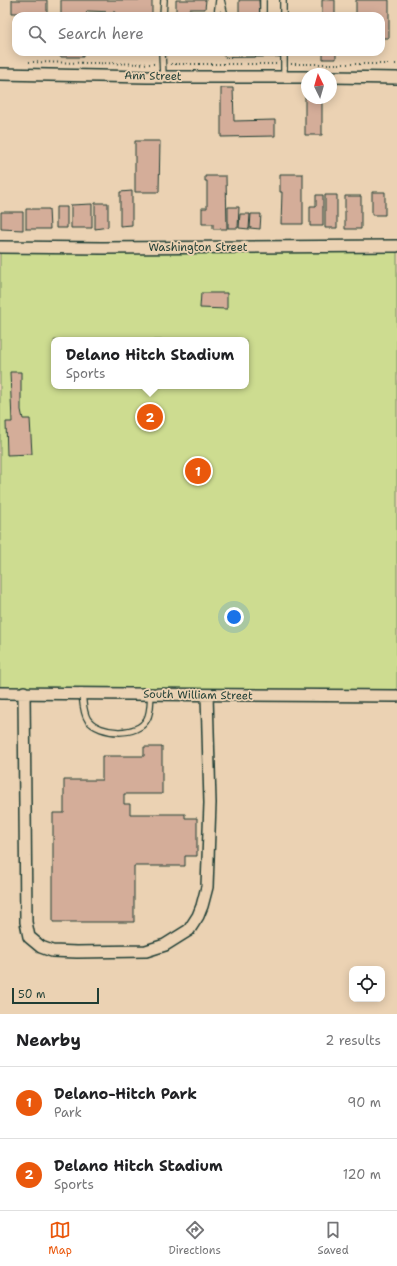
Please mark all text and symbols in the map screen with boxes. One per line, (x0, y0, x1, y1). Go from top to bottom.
search box (12, 12, 385, 56)
icon: search (26, 23, 48, 45)
text: Search here (58, 24, 144, 44)
street label: Ann Street (124, 68, 182, 84)
north arrow (301, 68, 337, 104)
street label: Washington Street (148, 240, 248, 255)
popup (51, 337, 249, 389)
text: Delano Hitch Stadium (66, 345, 234, 365)
text: Sports (66, 365, 106, 382)
pin: 2 (137, 402, 163, 432)
pin: 1 (185, 456, 211, 486)
your location (224, 607, 244, 627)
street label: South William Street (143, 687, 253, 703)
map controls (349, 966, 385, 1002)
button: locate (349, 966, 385, 1002)
scale bar (12, 986, 99, 1005)
text: 50 m (18, 987, 46, 1002)
text: Nearby (16, 1029, 81, 1051)
text: 2 results (325, 1032, 381, 1049)
text: Delano-Hitch Park (54, 1084, 197, 1104)
text: 1 (26, 1094, 32, 1111)
text: 90 m (347, 1094, 381, 1111)
text: Park (54, 1104, 82, 1121)
text: Delano Hitch Stadium (54, 1156, 223, 1176)
text: 2 (24, 1166, 34, 1183)
text: 120 m (343, 1166, 381, 1183)
text: Sports (54, 1176, 94, 1193)
tab: Map (48, 1219, 72, 1258)
tab: Directions (168, 1219, 221, 1258)
tab: Saved (317, 1219, 349, 1258)

